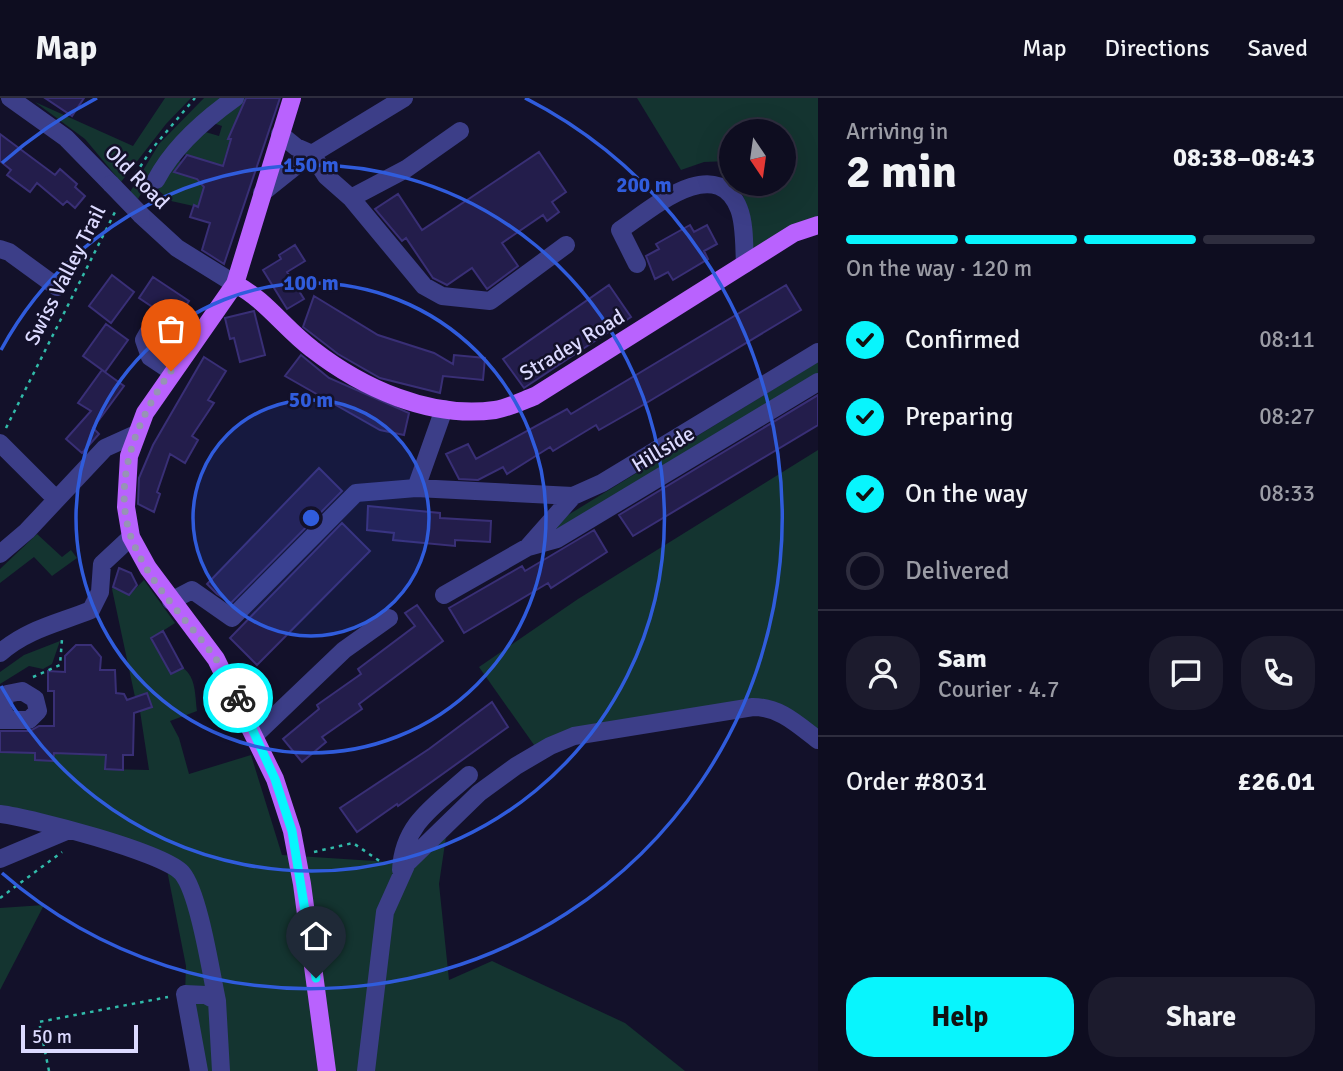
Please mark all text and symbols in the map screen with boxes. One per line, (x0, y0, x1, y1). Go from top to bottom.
text: Map (35, 28, 97, 69)
text: Map (1022, 33, 1067, 63)
text: Directions (1105, 33, 1210, 63)
text: Saved (1248, 33, 1308, 63)
text: Arriving in (846, 117, 948, 146)
north arrow (719, 119, 796, 196)
map controls (719, 119, 796, 196)
street label: Old Road (99, 139, 175, 215)
text: 08:38–08:43 (1173, 142, 1315, 174)
text: 2 min (846, 144, 957, 200)
text: 150 m (283, 152, 339, 178)
text: 200 m (616, 172, 672, 198)
street label: Swiss Valley Trail (19, 201, 111, 349)
text: On the way · 120 m (846, 254, 1032, 283)
text: 100 m (283, 270, 339, 296)
pin (141, 299, 201, 371)
street label: Stradey Road (515, 303, 629, 387)
icon: bag (152, 310, 190, 348)
icon: check (846, 321, 884, 359)
text: Confirmed (905, 324, 1020, 356)
text: 08:11 (1259, 325, 1315, 354)
text: 50 m (289, 387, 333, 413)
icon: check (846, 398, 884, 436)
text: Preparing (905, 401, 1013, 433)
text: 08:27 (1259, 402, 1315, 431)
street label: Hillside (627, 420, 699, 478)
icon: check (846, 475, 884, 513)
text: On the way (905, 478, 1028, 510)
text: 08:33 (1259, 479, 1315, 508)
centre of rings (299, 506, 323, 530)
text: Delivered (905, 555, 1010, 587)
button: person (846, 636, 920, 710)
button: chat (1149, 636, 1223, 710)
button: phone (1241, 636, 1315, 710)
text: Sam (938, 643, 987, 675)
courier (203, 663, 273, 733)
text: Courier · 4.7 (938, 675, 1059, 704)
icon: bike (219, 679, 257, 717)
text: Order #8031 (846, 766, 987, 798)
text: £26.01 (1237, 766, 1315, 798)
pin (286, 906, 346, 978)
icon: home (297, 917, 335, 955)
button: Help (846, 977, 1074, 1057)
button: Share (1088, 977, 1315, 1057)
scale bar (21, 1022, 138, 1054)
text: 50 m (32, 1025, 72, 1049)

